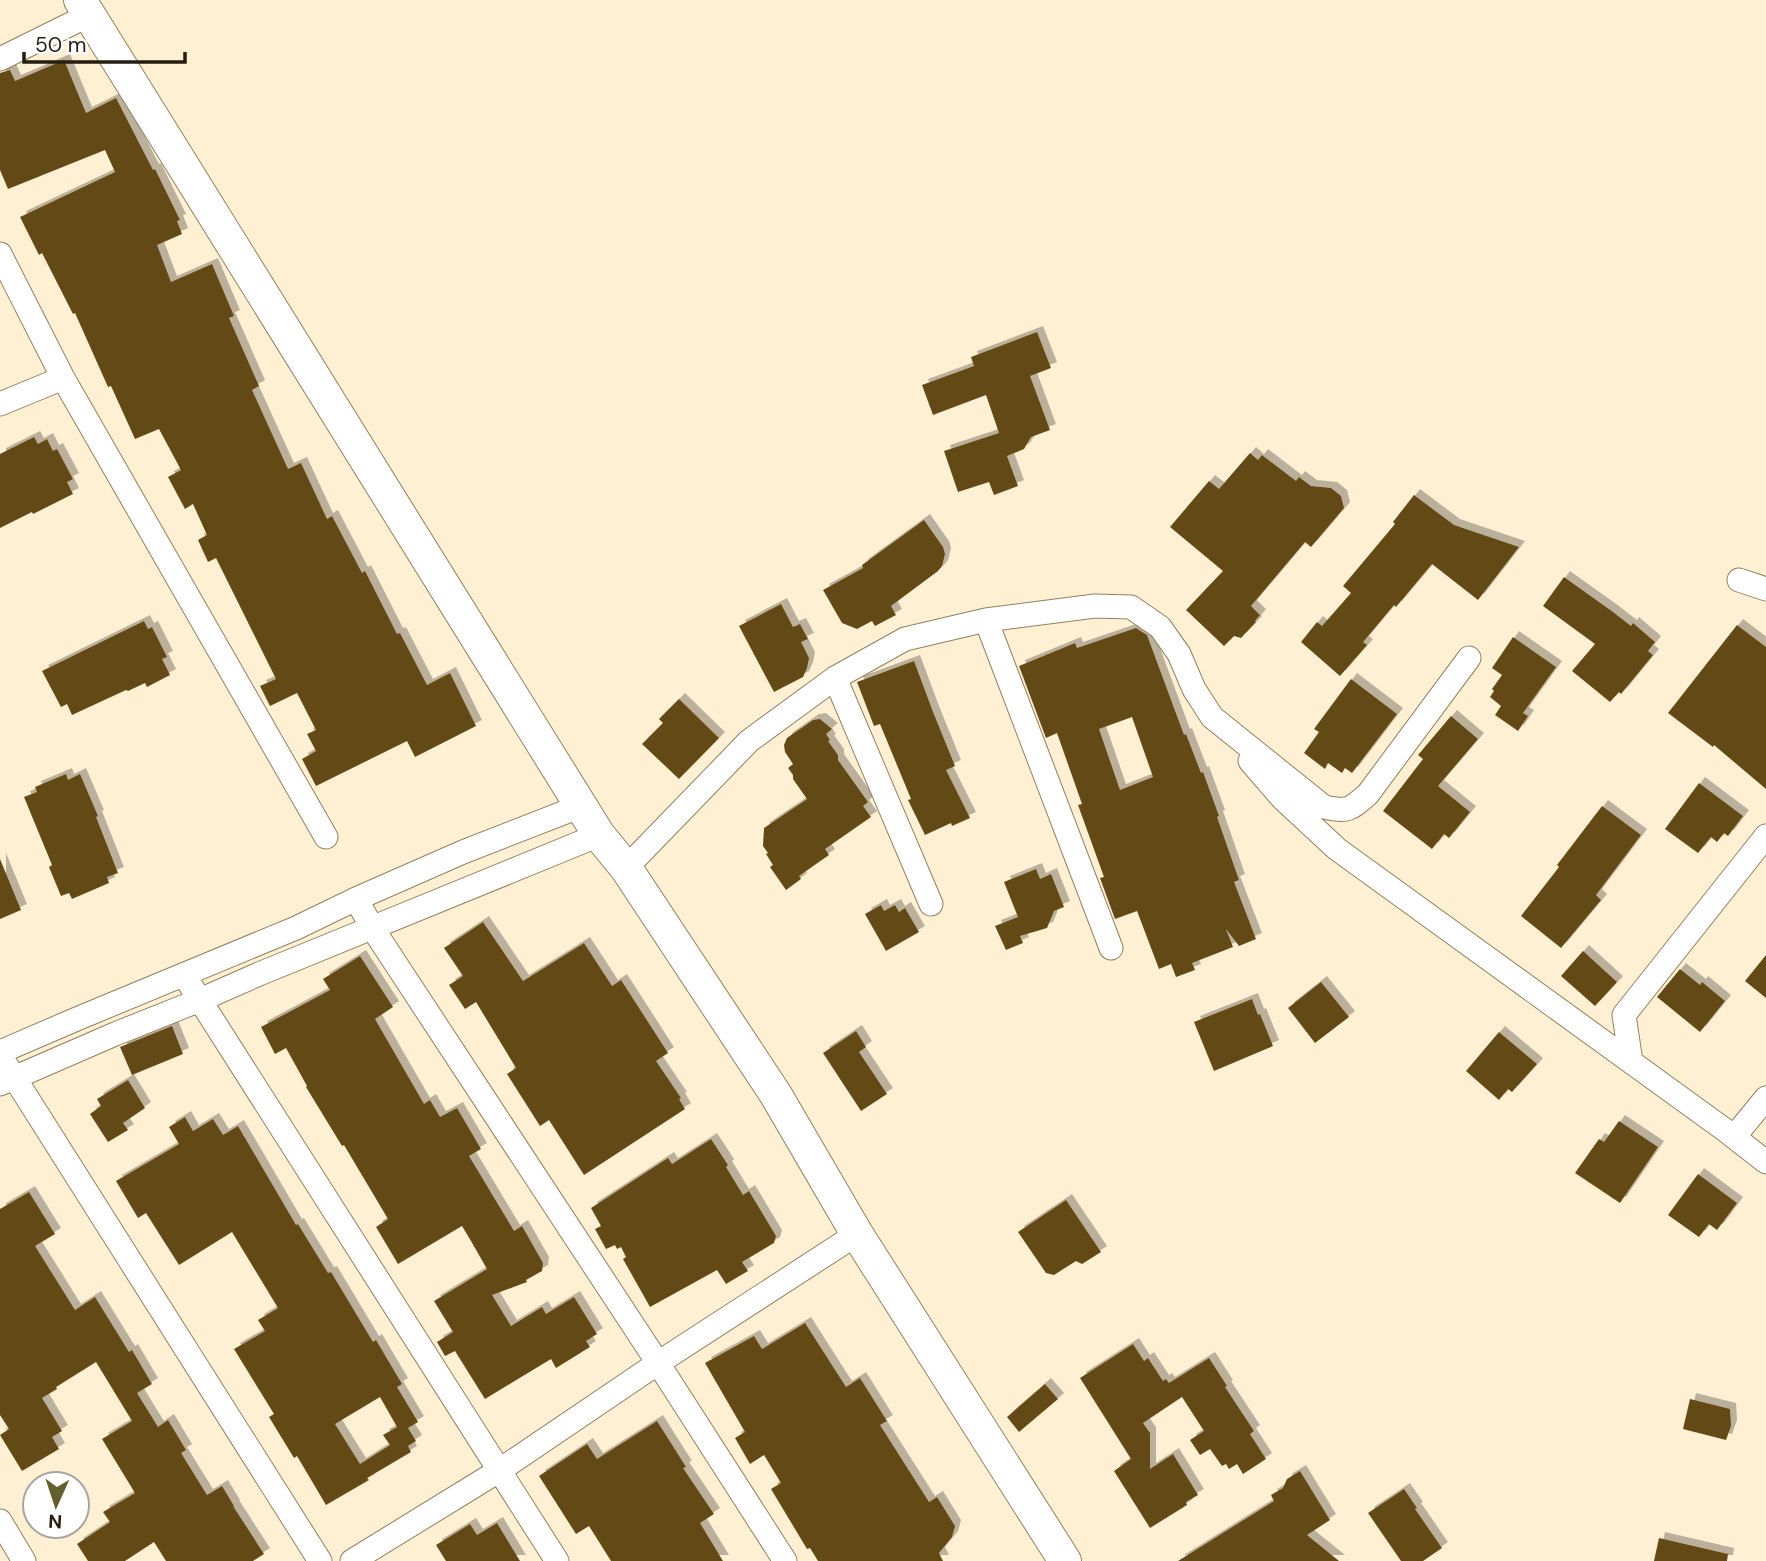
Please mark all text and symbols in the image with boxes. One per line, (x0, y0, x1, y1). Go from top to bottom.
scale bar (24, 21, 186, 65)
text: 50 m (35, 31, 86, 59)
north arrow (21, 1470, 91, 1540)
text: N (48, 1509, 63, 1534)

